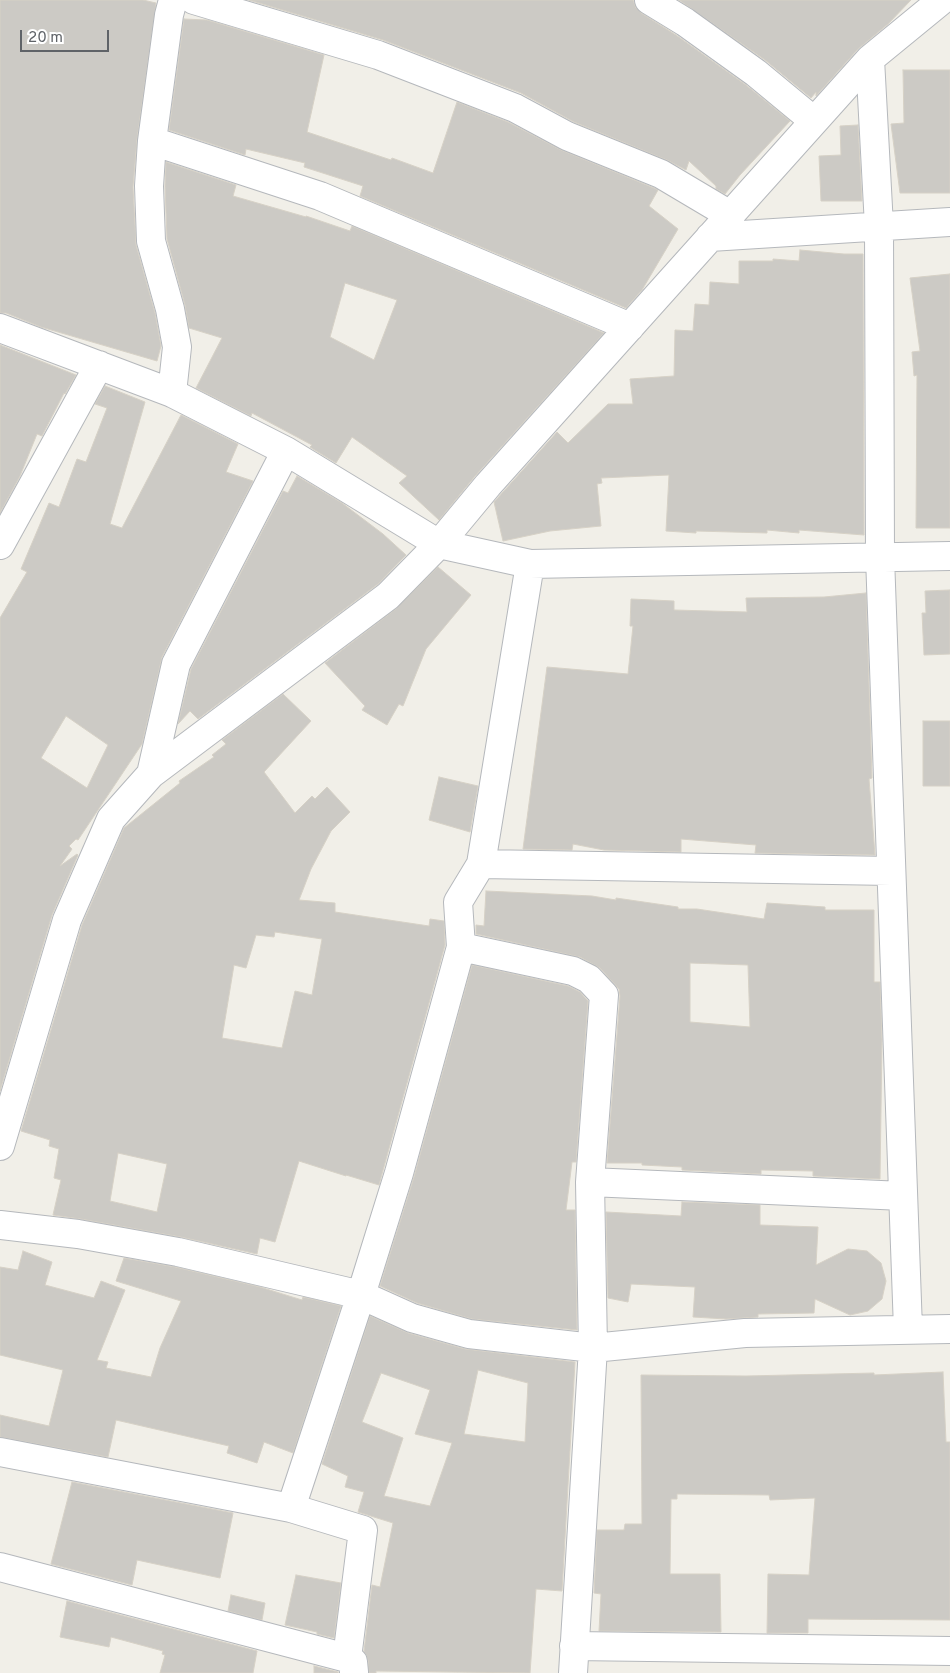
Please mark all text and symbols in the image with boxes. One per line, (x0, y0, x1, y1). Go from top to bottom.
scale bar (22, 20, 111, 52)
text: 20 m (28, 29, 63, 48)

